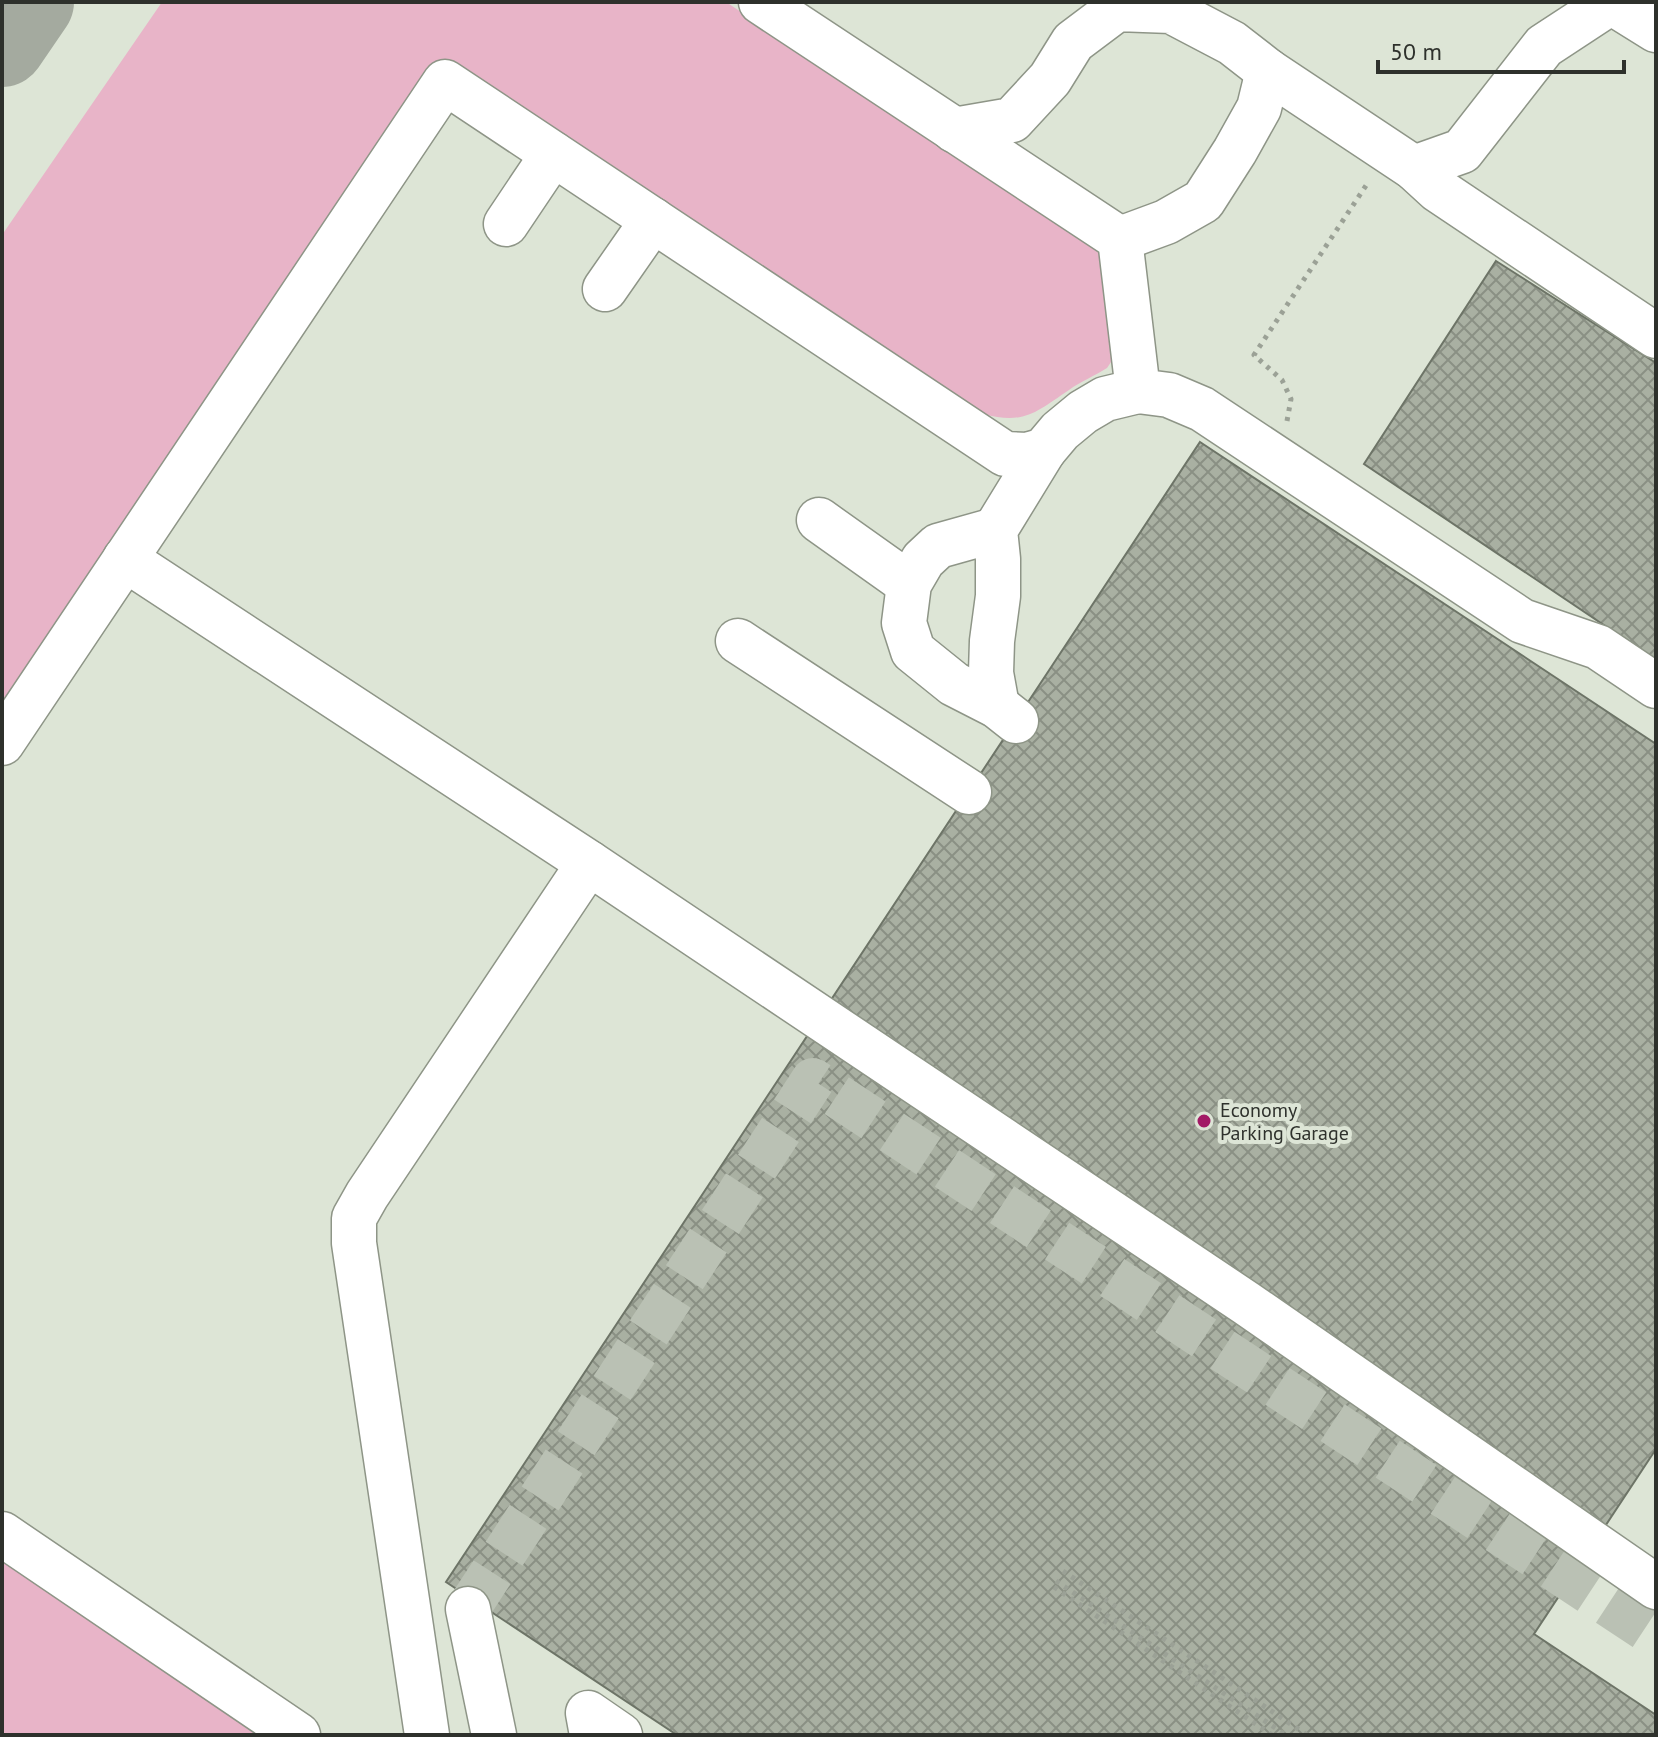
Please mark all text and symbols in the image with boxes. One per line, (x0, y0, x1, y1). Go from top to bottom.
scale bar (1378, 24, 1624, 74)
text: 50 m (1390, 36, 1442, 67)
place label: Economy Parking Garage (1220, 1097, 1349, 1146)
marker: Economy Parking Garage (1195, 1112, 1213, 1130)

